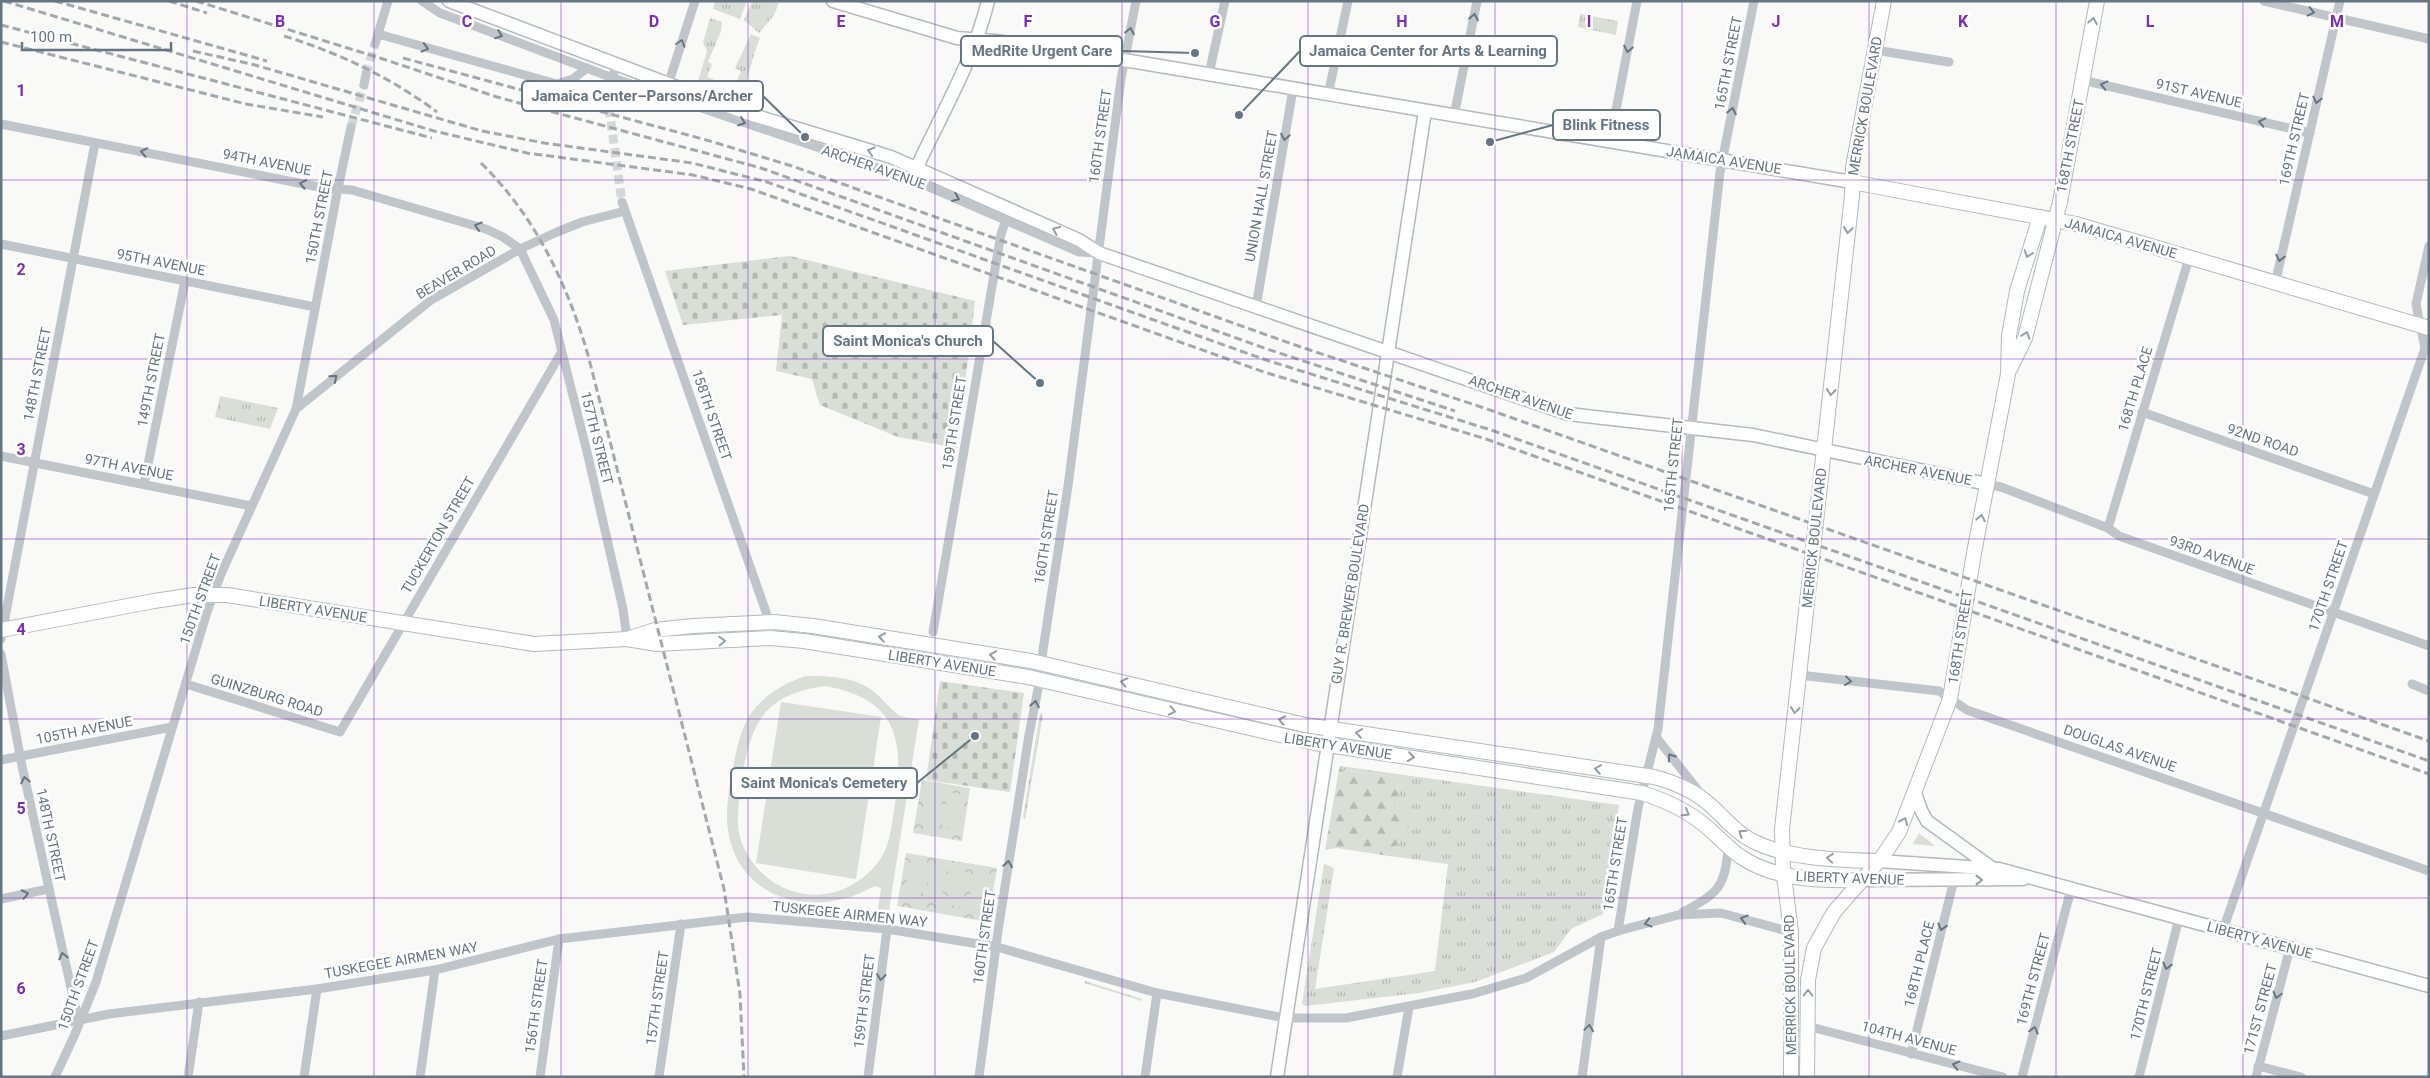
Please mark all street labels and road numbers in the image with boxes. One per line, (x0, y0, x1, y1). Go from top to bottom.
street label: 165TH STREET (1711, 14, 1745, 111)
street label: MERRICK BOULEVARD (1845, 35, 1885, 177)
street label: 91ST AVENUE (2154, 75, 2244, 111)
street label: 160TH STREET (1085, 87, 1115, 184)
street label: 169TH STREET (2276, 90, 2313, 187)
street label: 168TH STREET (2053, 97, 2087, 194)
street label: UNION HALL STREET (1242, 128, 1281, 263)
street label: ARCHER AVENUE (820, 142, 928, 192)
street label: JAMAICA AVENUE (1665, 143, 1783, 177)
street label: 94TH AVENUE (221, 146, 313, 178)
street label: 150TH STREET (302, 168, 336, 265)
street label: JAMAICA AVENUE (2063, 214, 2179, 262)
street label: BEAVER ROAD (413, 242, 499, 302)
street label: 95TH AVENUE (115, 246, 207, 278)
street label: 148TH STREET (20, 325, 54, 422)
street label: 149TH STREET (134, 331, 168, 428)
street label: 168TH PLACE (2114, 345, 2156, 433)
street label: 158TH STREET (689, 367, 735, 463)
street label: ARCHER AVENUE (1467, 372, 1575, 422)
street label: 159TH STREET (939, 374, 969, 471)
street label: 157TH STREET (578, 390, 616, 487)
street label: 165TH STREET (1660, 416, 1686, 513)
street label: 92ND ROAD (2225, 420, 2301, 460)
street label: 97TH AVENUE (83, 451, 175, 483)
street label: ARCHER AVENUE (1863, 452, 1973, 488)
street label: MERRICK BOULEVARD (1799, 467, 1829, 609)
street label: TUCKERTON STREET (398, 473, 478, 596)
street label: 160TH STREET (1031, 488, 1061, 585)
street label: GUY R. BREWER BOULEVARD (1328, 503, 1372, 685)
street label: 93RD AVENUE (2167, 532, 2257, 578)
street label: 170TH STREET (2305, 538, 2351, 634)
street label: 150TH STREET (176, 551, 224, 646)
street label: 168TH STREET (1945, 588, 1975, 685)
street label: LIBERTY AVENUE (258, 593, 368, 625)
street label: LIBERTY AVENUE (887, 647, 997, 679)
street label: GUINZBURG ROAD (209, 670, 325, 720)
street label: 105TH AVENUE (34, 713, 134, 747)
street label: DOUGLAS AVENUE (2061, 721, 2179, 775)
street label: LIBERTY AVENUE (1283, 730, 1393, 762)
street label: 148TH STREET (33, 787, 69, 884)
street label: 165TH STREET (1600, 815, 1630, 912)
street label: LIBERTY AVENUE (1795, 868, 1905, 888)
street label: 160TH STREET (969, 888, 999, 985)
street label: TUSKEGEE AIRMEN WAY (772, 898, 929, 930)
street label: MERRICK BOULEVARD (1781, 914, 1799, 1056)
street label: LIBERTY AVENUE (2205, 918, 2315, 962)
street label: 168TH PLACE (1901, 919, 1937, 1009)
street label: 169TH STREET (2013, 930, 2053, 1027)
street label: 150TH STREET (54, 937, 102, 1032)
street label: TUSKEGEE AIRMEN WAY (323, 939, 480, 981)
street label: 170TH STREET (2127, 945, 2165, 1042)
street label: 157TH STREET (642, 949, 672, 1046)
street label: 159TH STREET (850, 952, 878, 1049)
street label: 156TH STREET (521, 957, 551, 1054)
street label: 171ST STREET (2240, 961, 2280, 1056)
street label: 104TH AVENUE (1860, 1018, 1958, 1058)

